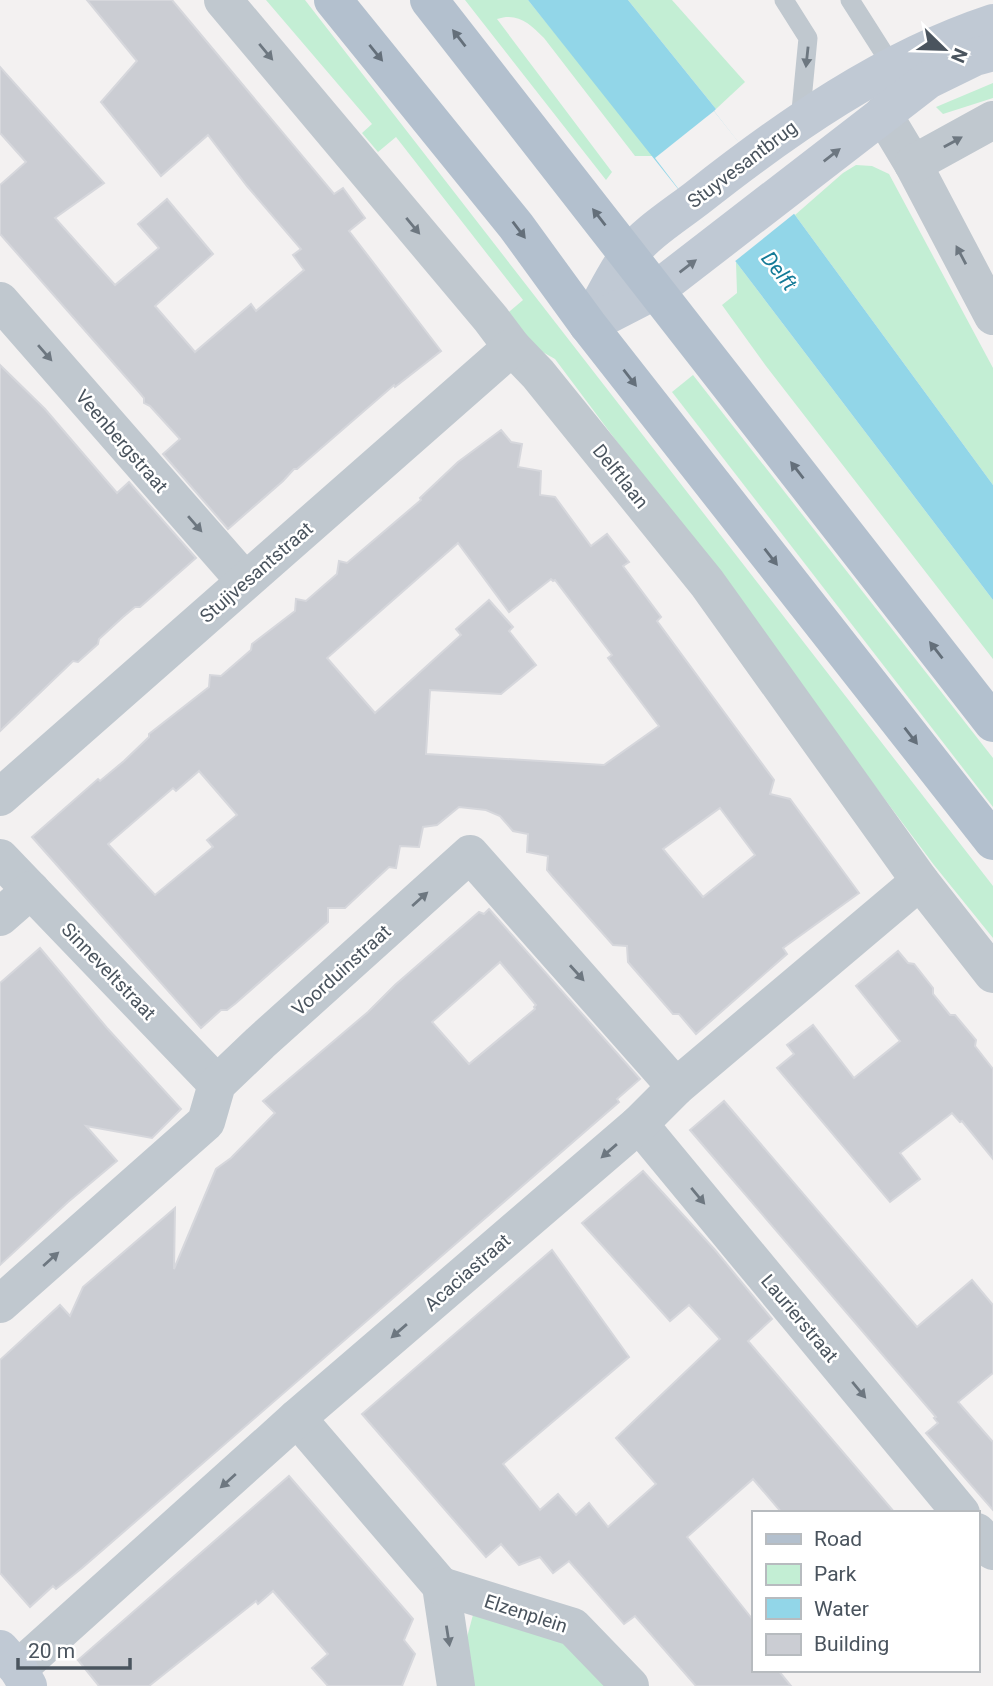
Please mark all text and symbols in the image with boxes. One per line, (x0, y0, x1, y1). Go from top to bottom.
north arrow (909, 14, 979, 84)
one-way arrow (451, 29, 466, 47)
one-way arrow (259, 43, 274, 61)
one-way arrow (369, 44, 384, 62)
text: N (946, 45, 972, 66)
one-way arrow (801, 46, 812, 68)
street label: Stuyvesantbrug (683, 116, 802, 213)
one-way arrow (943, 136, 963, 148)
one-way arrow (822, 147, 840, 162)
one-way arrow (592, 208, 606, 226)
one-way arrow (405, 218, 420, 235)
one-way arrow (512, 221, 526, 240)
one-way arrow (956, 245, 968, 265)
water label: Delft (756, 247, 802, 296)
one-way arrow (679, 260, 697, 274)
one-way arrow (37, 344, 53, 362)
one-way arrow (623, 369, 638, 387)
street label: Veenbergstraat (71, 385, 173, 498)
street label: Delftlaan (588, 440, 653, 513)
one-way arrow (790, 461, 804, 479)
one-way arrow (187, 515, 203, 533)
street label: Stuijvesantstraat (195, 517, 318, 628)
one-way arrow (763, 548, 778, 566)
one-way arrow (930, 641, 944, 659)
one-way arrow (904, 727, 919, 745)
one-way arrow (411, 892, 428, 908)
street label: Sinneveltstraat (57, 918, 161, 1025)
street label: Voorduinstraat (287, 920, 395, 1021)
one-way arrow (569, 964, 585, 982)
one-way arrow (600, 1143, 617, 1158)
one-way arrow (691, 1186, 706, 1204)
street label: Acaciastraat (420, 1229, 515, 1316)
one-way arrow (42, 1251, 60, 1267)
street label: Laurierstraat (756, 1270, 843, 1367)
one-way arrow (390, 1323, 408, 1339)
one-way arrow (851, 1381, 866, 1398)
one-way arrow (220, 1472, 237, 1488)
legend (752, 1511, 979, 1672)
text: Road (814, 1527, 862, 1551)
text: Park (814, 1562, 857, 1586)
street label: Elzenplein (482, 1589, 570, 1638)
text: Water (814, 1597, 869, 1621)
one-way arrow (443, 1625, 454, 1647)
scale bar (18, 1626, 130, 1670)
text: Building (814, 1632, 889, 1656)
text: 20 m (28, 1639, 75, 1663)

